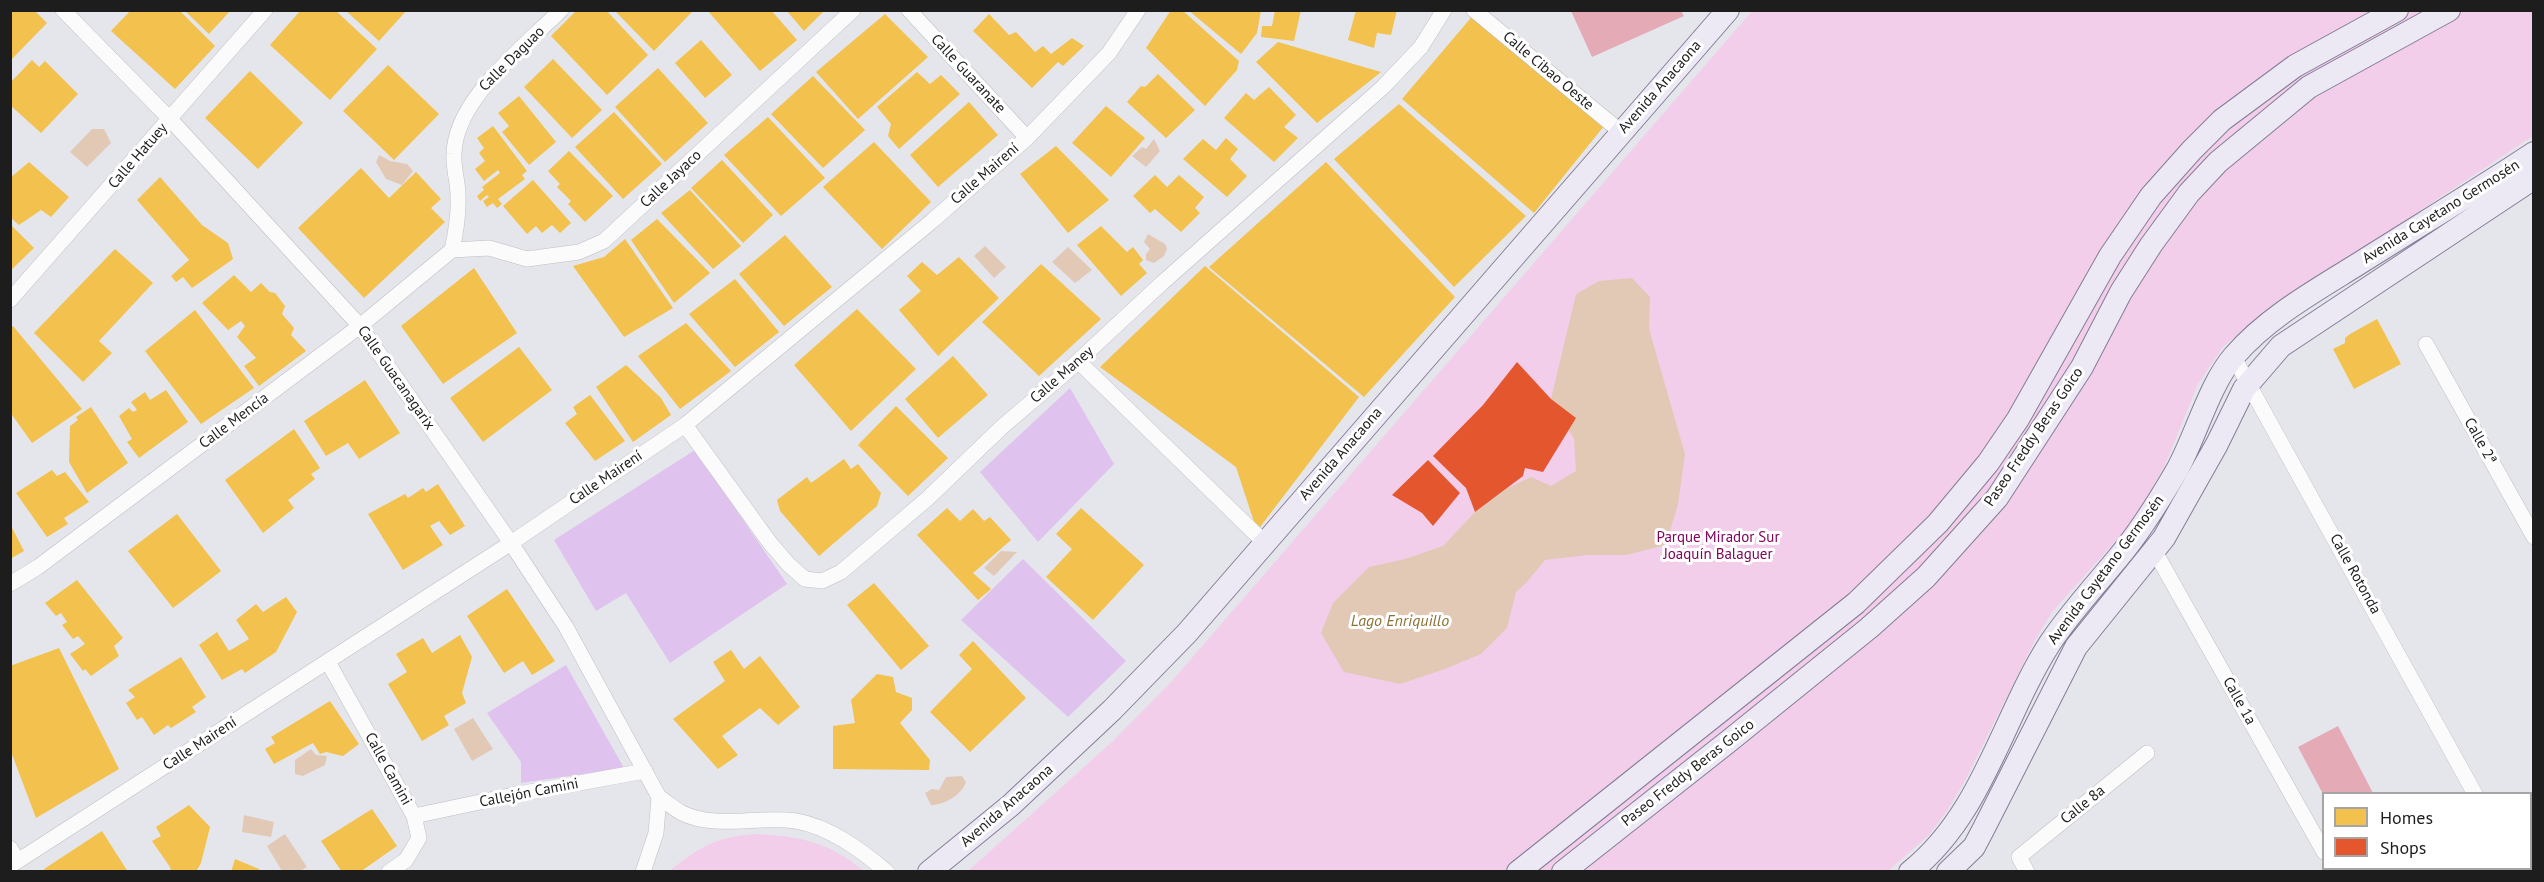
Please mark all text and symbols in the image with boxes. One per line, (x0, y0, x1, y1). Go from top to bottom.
street label: Calle Daguao (476, 23, 548, 95)
street label: Calle Cibao Oeste (1499, 28, 1597, 114)
street label: Calle Guaranate (927, 31, 1009, 117)
street label: Avenida Anacaona (1615, 37, 1705, 137)
street label: Calle Hatuey (105, 119, 171, 193)
street label: Calle Mairení (947, 140, 1023, 208)
street label: Calle Jayaco (637, 146, 705, 212)
street label: Avenida Cayetano Germosén (2359, 156, 2523, 268)
street label: Calle Guacanagarix (353, 322, 439, 434)
street label: Calle Maney (1027, 343, 1097, 407)
street label: Paseo Freddy Beras Goico (1981, 364, 2087, 510)
street label: Calle Mencía (196, 389, 272, 453)
street label: Avenida Anacaona (1296, 404, 1386, 504)
street label: Calle 2ª (2460, 415, 2500, 467)
street label: Calle Mairení (566, 447, 646, 509)
street label: Avenida Cayetano Germosén (2044, 492, 2168, 648)
park label: Parque Mirador Sur Joaquín Balaguer (1657, 529, 1779, 564)
street label: Calle Rotonda (2326, 531, 2384, 617)
water label: Lago Enriquillo (1351, 611, 1449, 631)
street label: Calle 1a (2219, 674, 2259, 728)
street label: Calle Mairení (160, 713, 240, 775)
street label: Paseo Freddy Beras Goico (1618, 716, 1758, 830)
street label: Calle Camini (361, 730, 415, 808)
street label: Avenida Anacaona (957, 761, 1057, 851)
street label: Callejón Camini (478, 775, 580, 811)
street label: Calle 8a (2057, 782, 2109, 828)
legend (2322, 792, 2532, 870)
text: Homes (2380, 806, 2433, 829)
text: Shops (2380, 836, 2426, 859)

